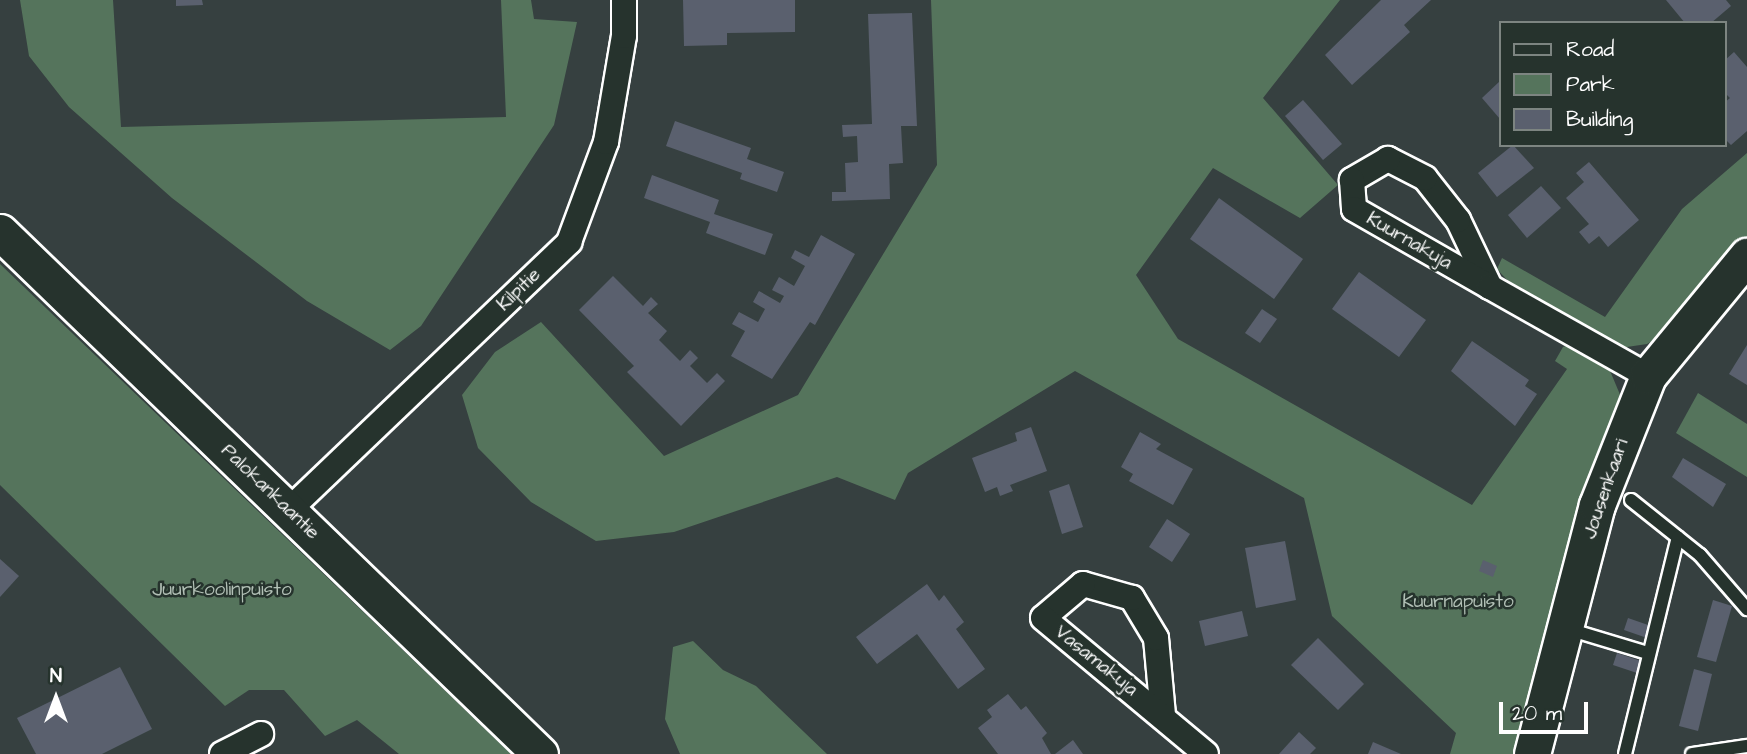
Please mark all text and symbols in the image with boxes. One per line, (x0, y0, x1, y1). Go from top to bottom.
legend (1498, 21, 1726, 147)
text: Road (1566, 35, 1614, 64)
text: Park (1566, 70, 1615, 99)
text: Building (1566, 105, 1633, 134)
street label: Kuurnakuja (1362, 207, 1456, 275)
street label: Kilpitie (493, 264, 545, 316)
street label: Jousenkaari (1578, 436, 1634, 542)
street label: Palokankaantie (216, 439, 324, 545)
park label: Juurkoolinpuisto (152, 579, 292, 601)
park label: Kuurnapuisto (1402, 591, 1514, 613)
street label: Vasamakuja (1050, 621, 1142, 701)
north arrow (21, 663, 91, 733)
text: N (50, 663, 62, 690)
scale bar (1502, 688, 1591, 732)
text: 20 m (1512, 699, 1562, 728)

